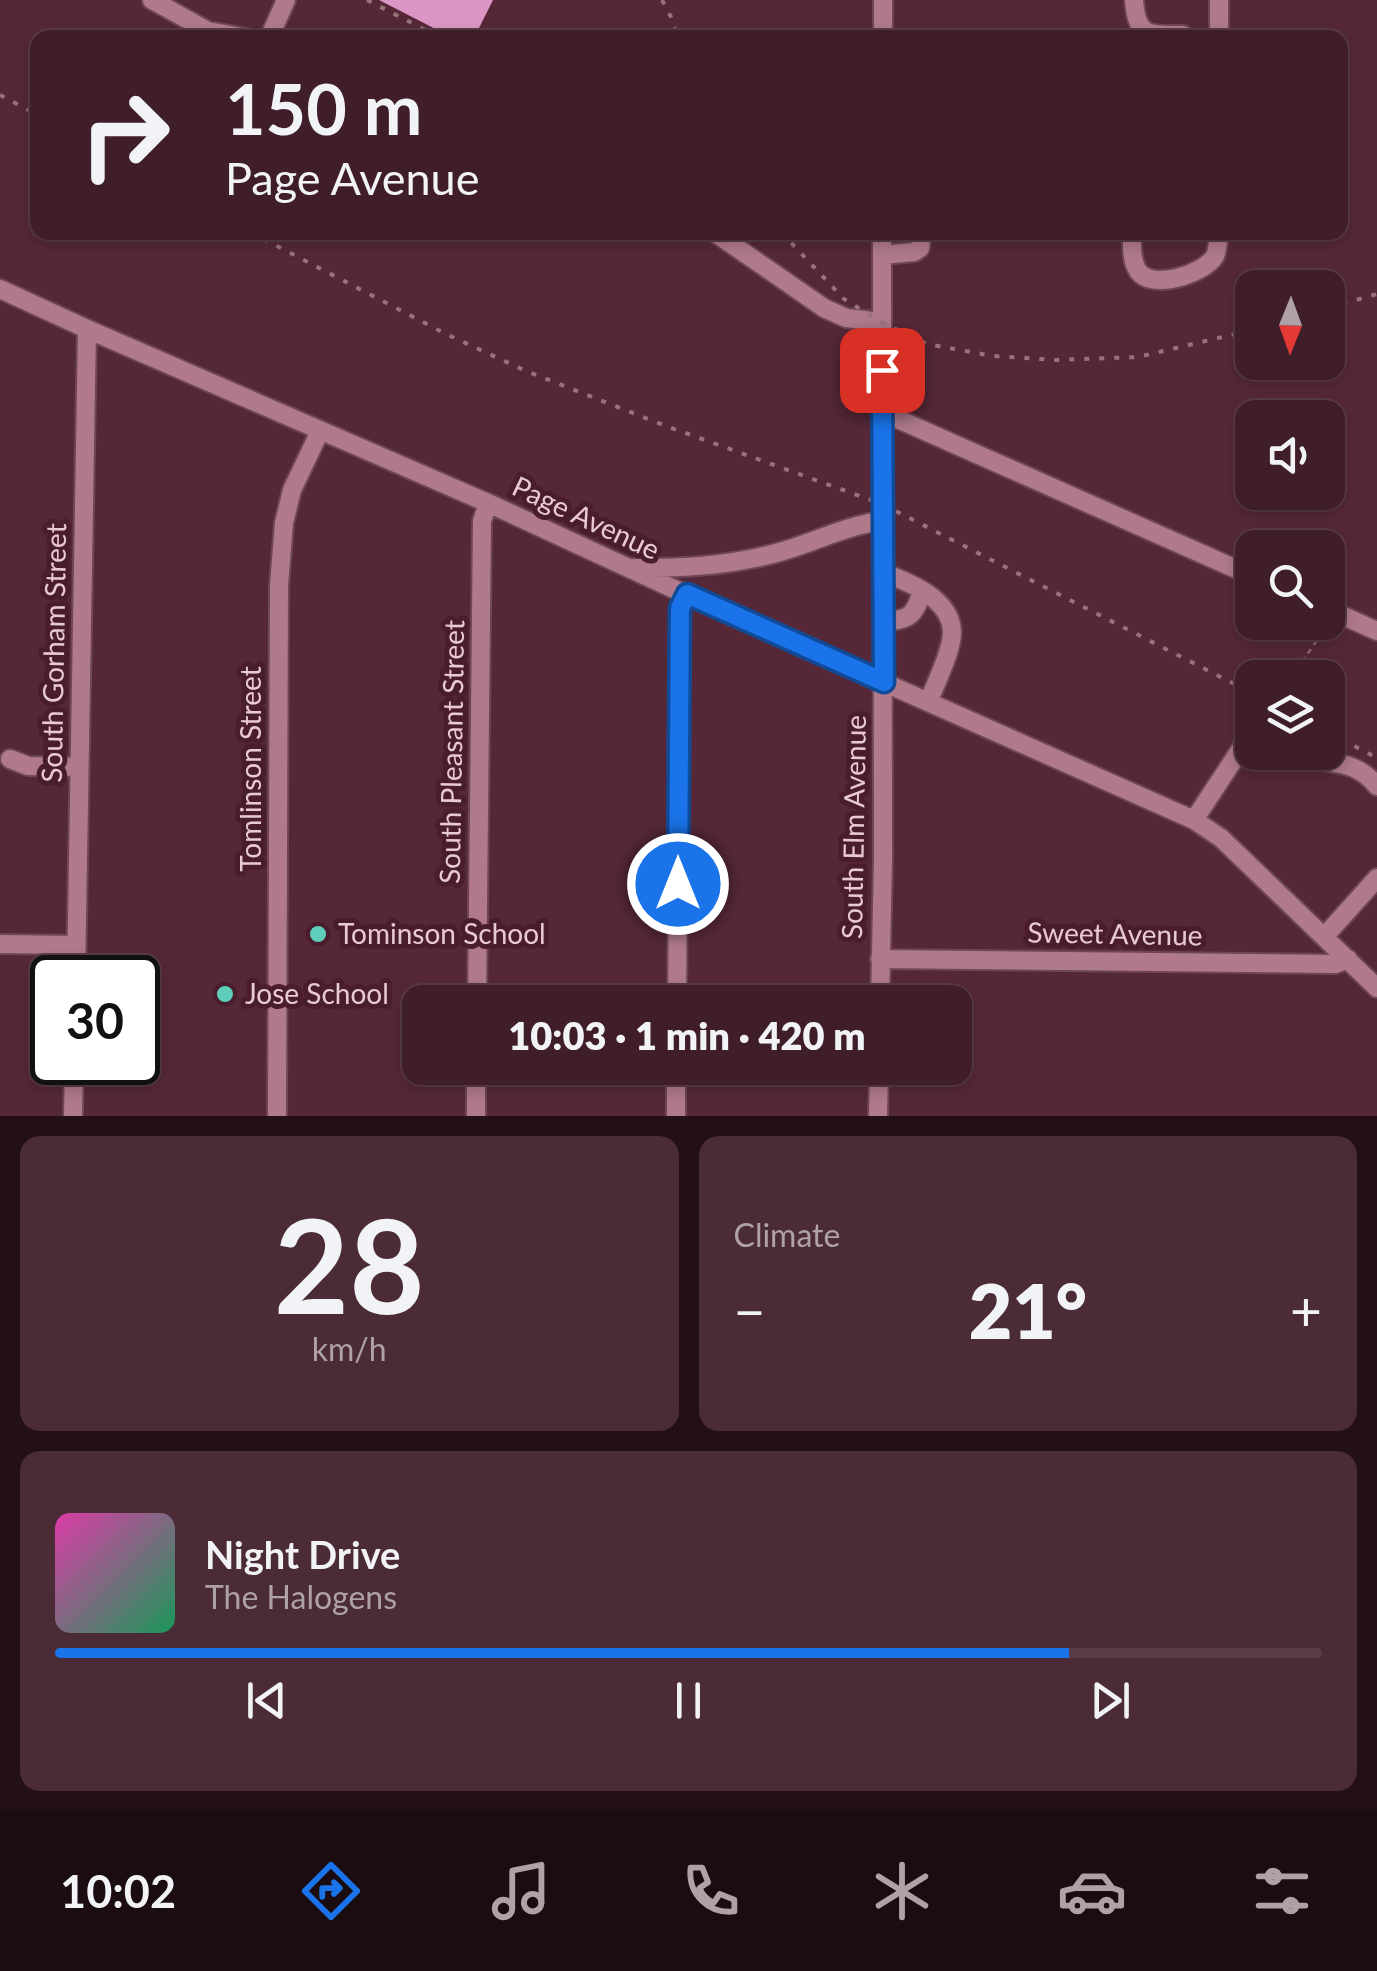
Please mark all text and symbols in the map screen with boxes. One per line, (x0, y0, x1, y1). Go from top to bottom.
text: 150 m (225, 66, 422, 150)
icon: right (60, 70, 190, 200)
text: Page Avenue (225, 151, 479, 205)
north arrow (1235, 270, 1345, 380)
map controls (1235, 270, 1345, 770)
pin (840, 328, 925, 413)
icon: arrive (855, 343, 910, 398)
button: sound (1235, 400, 1345, 510)
street label: Page Avenue (507, 468, 665, 566)
street label: South Gorham Street (34, 523, 72, 783)
button: search (1235, 530, 1345, 640)
street label: South Pleasant Street (432, 620, 470, 884)
button: layers (1235, 660, 1345, 770)
street label: Tomlinson Street (233, 666, 267, 872)
street label: South Elm Avenue (834, 715, 872, 939)
position arrow (626, 832, 730, 936)
street label: Sweet Avenue (1027, 914, 1203, 952)
place label: Tominson School (338, 916, 546, 950)
marker: Tominson School (307, 923, 329, 945)
speed limit sign: 30 (30, 955, 160, 1085)
place label: Jose School (245, 976, 389, 1010)
marker: Jose School (214, 983, 236, 1005)
text: 10:03 · 1 min · 420 m (508, 1012, 866, 1058)
text: 28 (274, 1186, 425, 1342)
text: Climate (734, 1215, 840, 1254)
text: 21° (969, 1265, 1087, 1355)
text: − (734, 1277, 765, 1343)
text: + (1290, 1277, 1322, 1343)
text: km/h (312, 1329, 387, 1368)
text: Night Drive (205, 1531, 400, 1577)
text: The Halogens (205, 1577, 397, 1616)
icon: previous (239, 1673, 294, 1728)
icon: pause (661, 1673, 716, 1728)
icon: next (1083, 1673, 1138, 1728)
icon: directions (296, 1856, 366, 1926)
icon: music (486, 1856, 556, 1926)
icon: phone (676, 1856, 746, 1926)
icon: climate (867, 1856, 937, 1926)
icon: car (1057, 1856, 1127, 1926)
icon: filters (1247, 1856, 1317, 1926)
text: 10:02 (60, 1864, 176, 1918)

